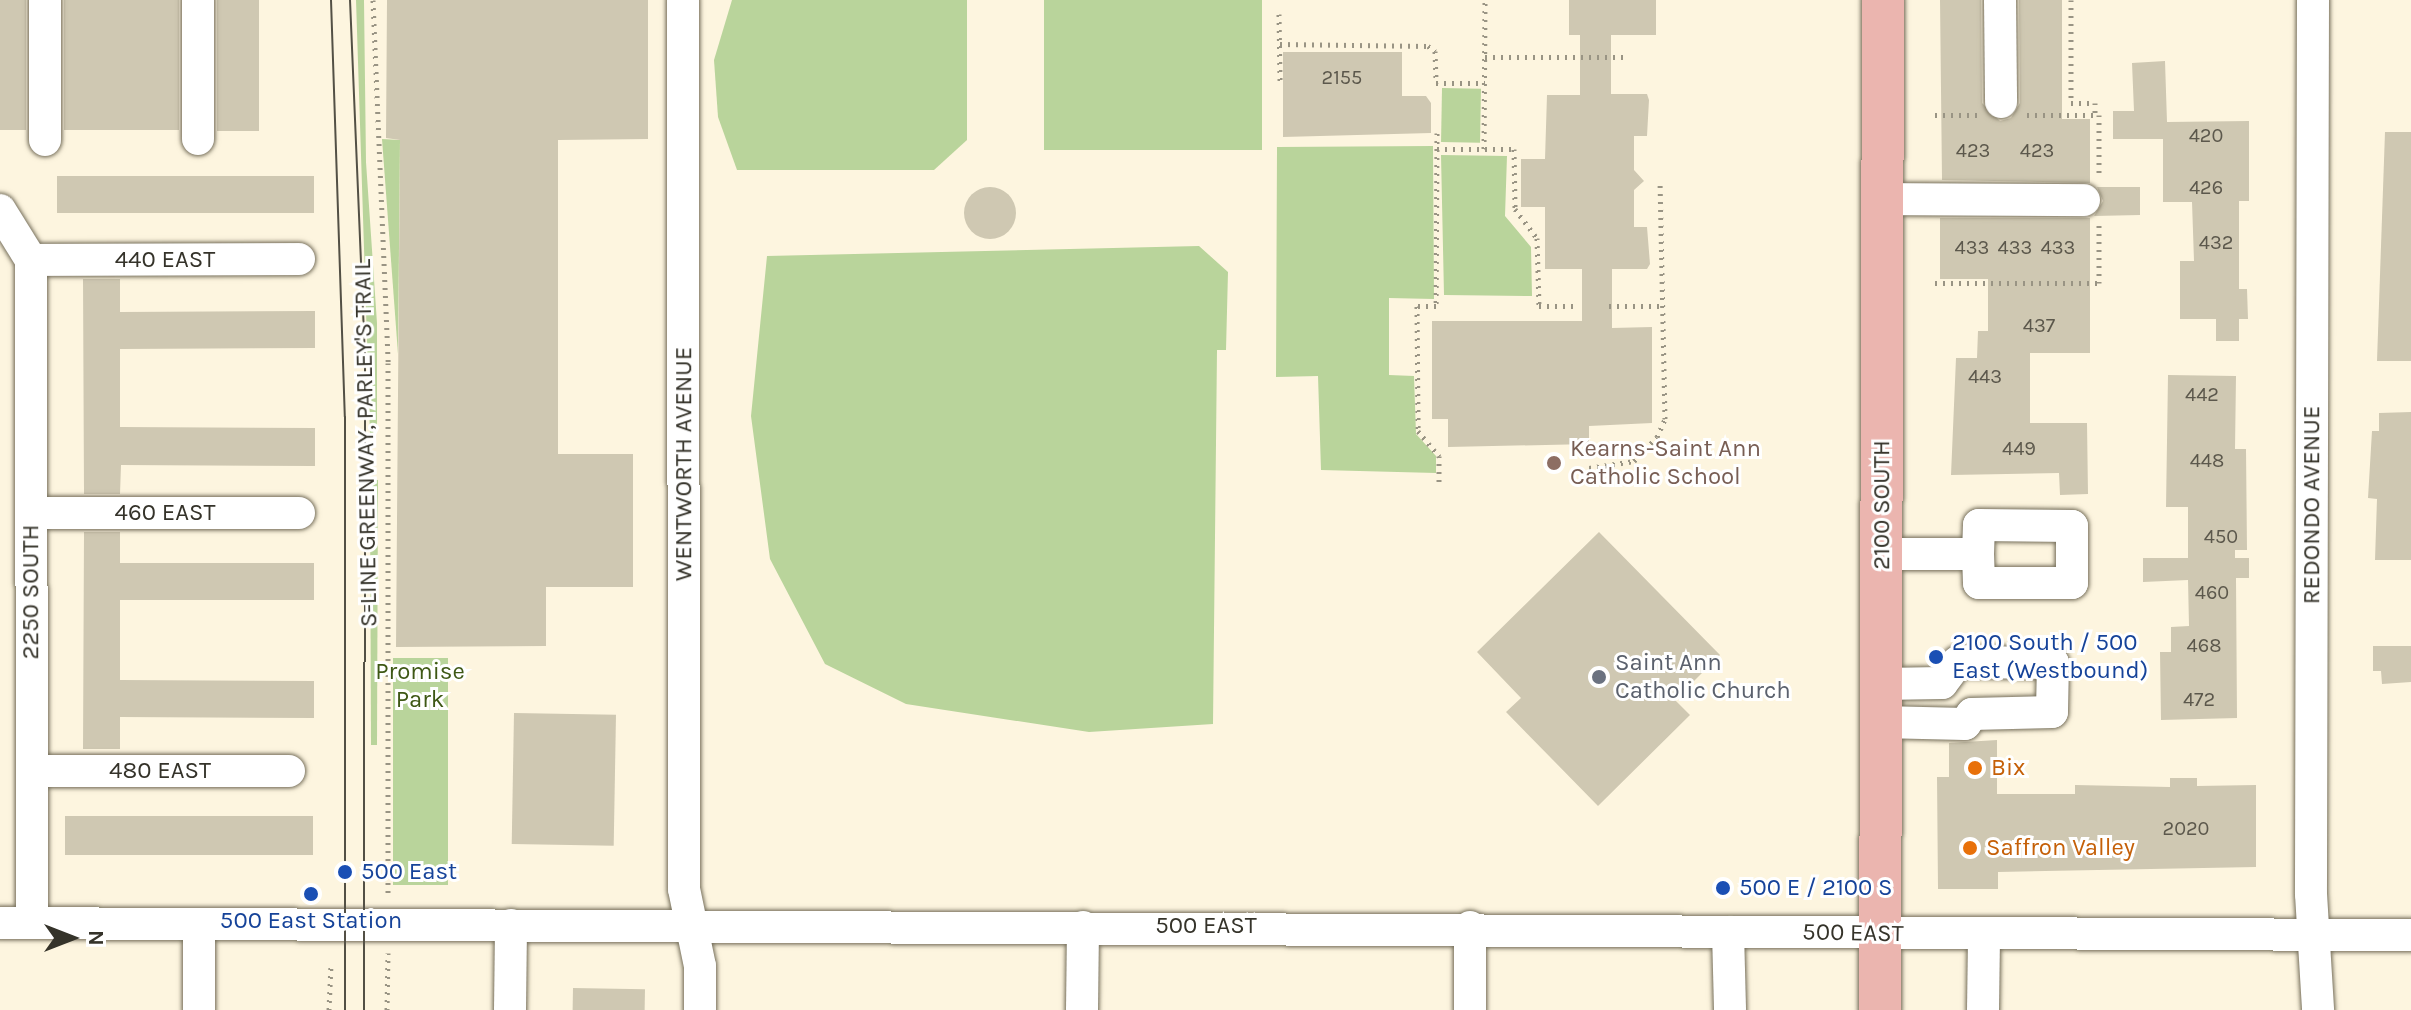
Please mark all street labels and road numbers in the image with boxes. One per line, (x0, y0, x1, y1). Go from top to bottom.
street label: 440 EAST (115, 246, 215, 274)
street label: S-LINE GREENWAY, PARLEY'S TRAIL (348, 259, 384, 627)
street label: WENTWORTH AVENUE (670, 347, 698, 581)
street label: REDONDO AVENUE (2298, 406, 2326, 604)
street label: 2100 SOUTH (1868, 440, 1896, 570)
street label: 460 EAST (115, 499, 215, 527)
street label: 2250 SOUTH (17, 524, 45, 660)
street label: 480 EAST (109, 757, 211, 785)
street label: 500 EAST (1155, 912, 1257, 940)
street label: 500 EAST (1802, 918, 1904, 948)

